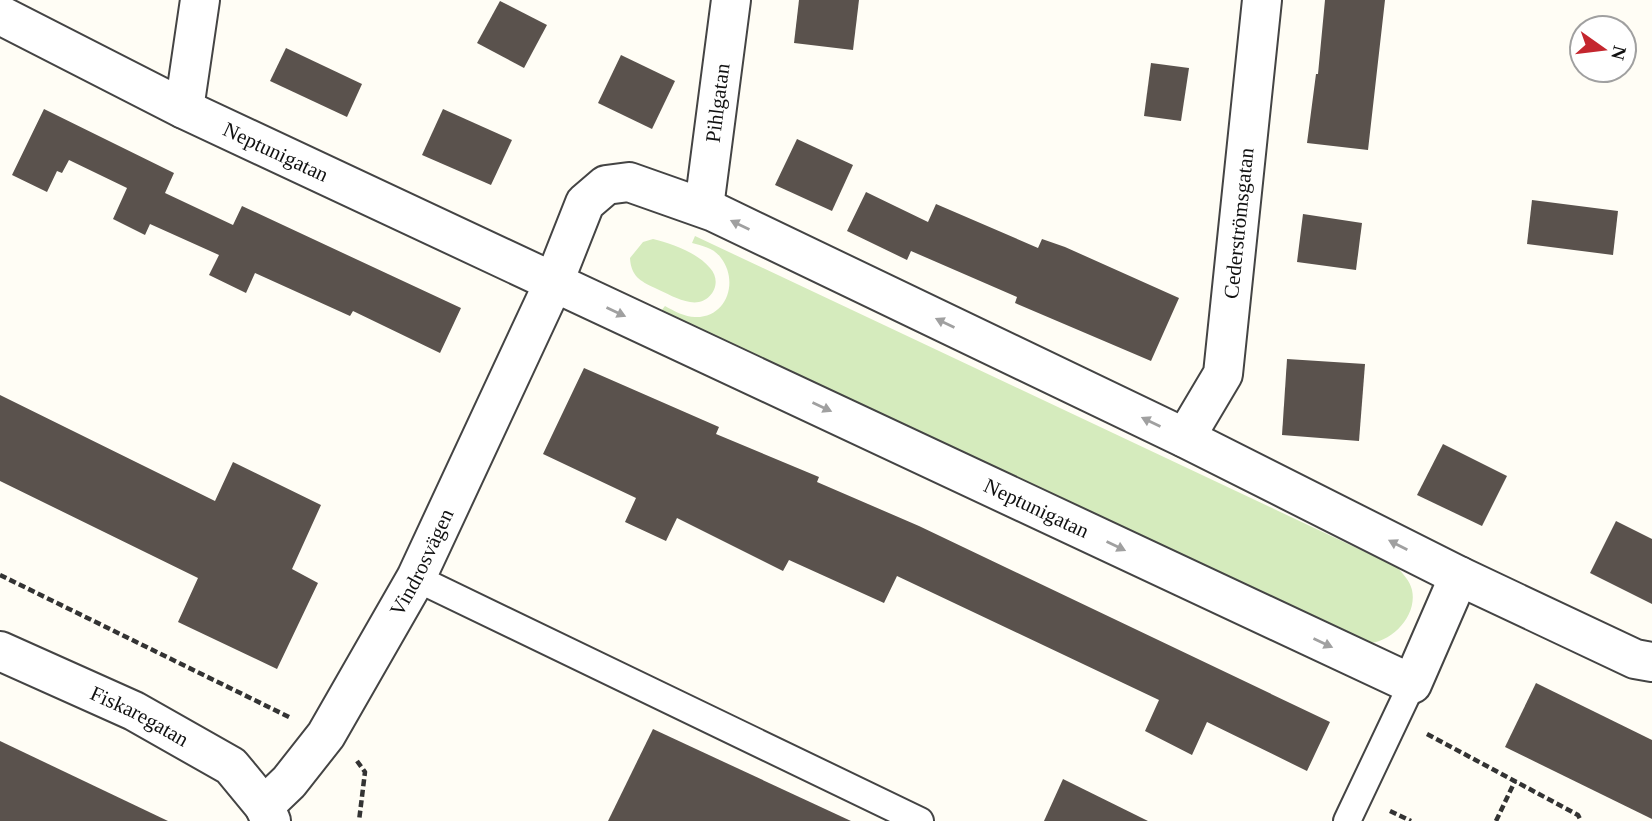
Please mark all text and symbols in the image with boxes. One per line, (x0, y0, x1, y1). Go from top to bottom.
north arrow (1568, 14, 1638, 84)
text: N (1607, 44, 1631, 62)
street label: Pihlgatan (701, 61, 735, 144)
street label: Neptunigatan (219, 117, 333, 187)
street label: Cederströmsgatan (1219, 146, 1259, 300)
one-way arrow (730, 220, 750, 231)
one-way arrow (605, 307, 626, 318)
one-way arrow (935, 318, 955, 329)
one-way arrow (812, 401, 833, 412)
one-way arrow (1141, 416, 1161, 427)
street label: Neptunigatan (980, 473, 1093, 543)
street label: Vindrosvägen (385, 505, 459, 620)
one-way arrow (1388, 540, 1408, 551)
one-way arrow (1106, 541, 1126, 552)
one-way arrow (1312, 638, 1333, 649)
street label: Fiskaregatan (87, 681, 193, 752)

